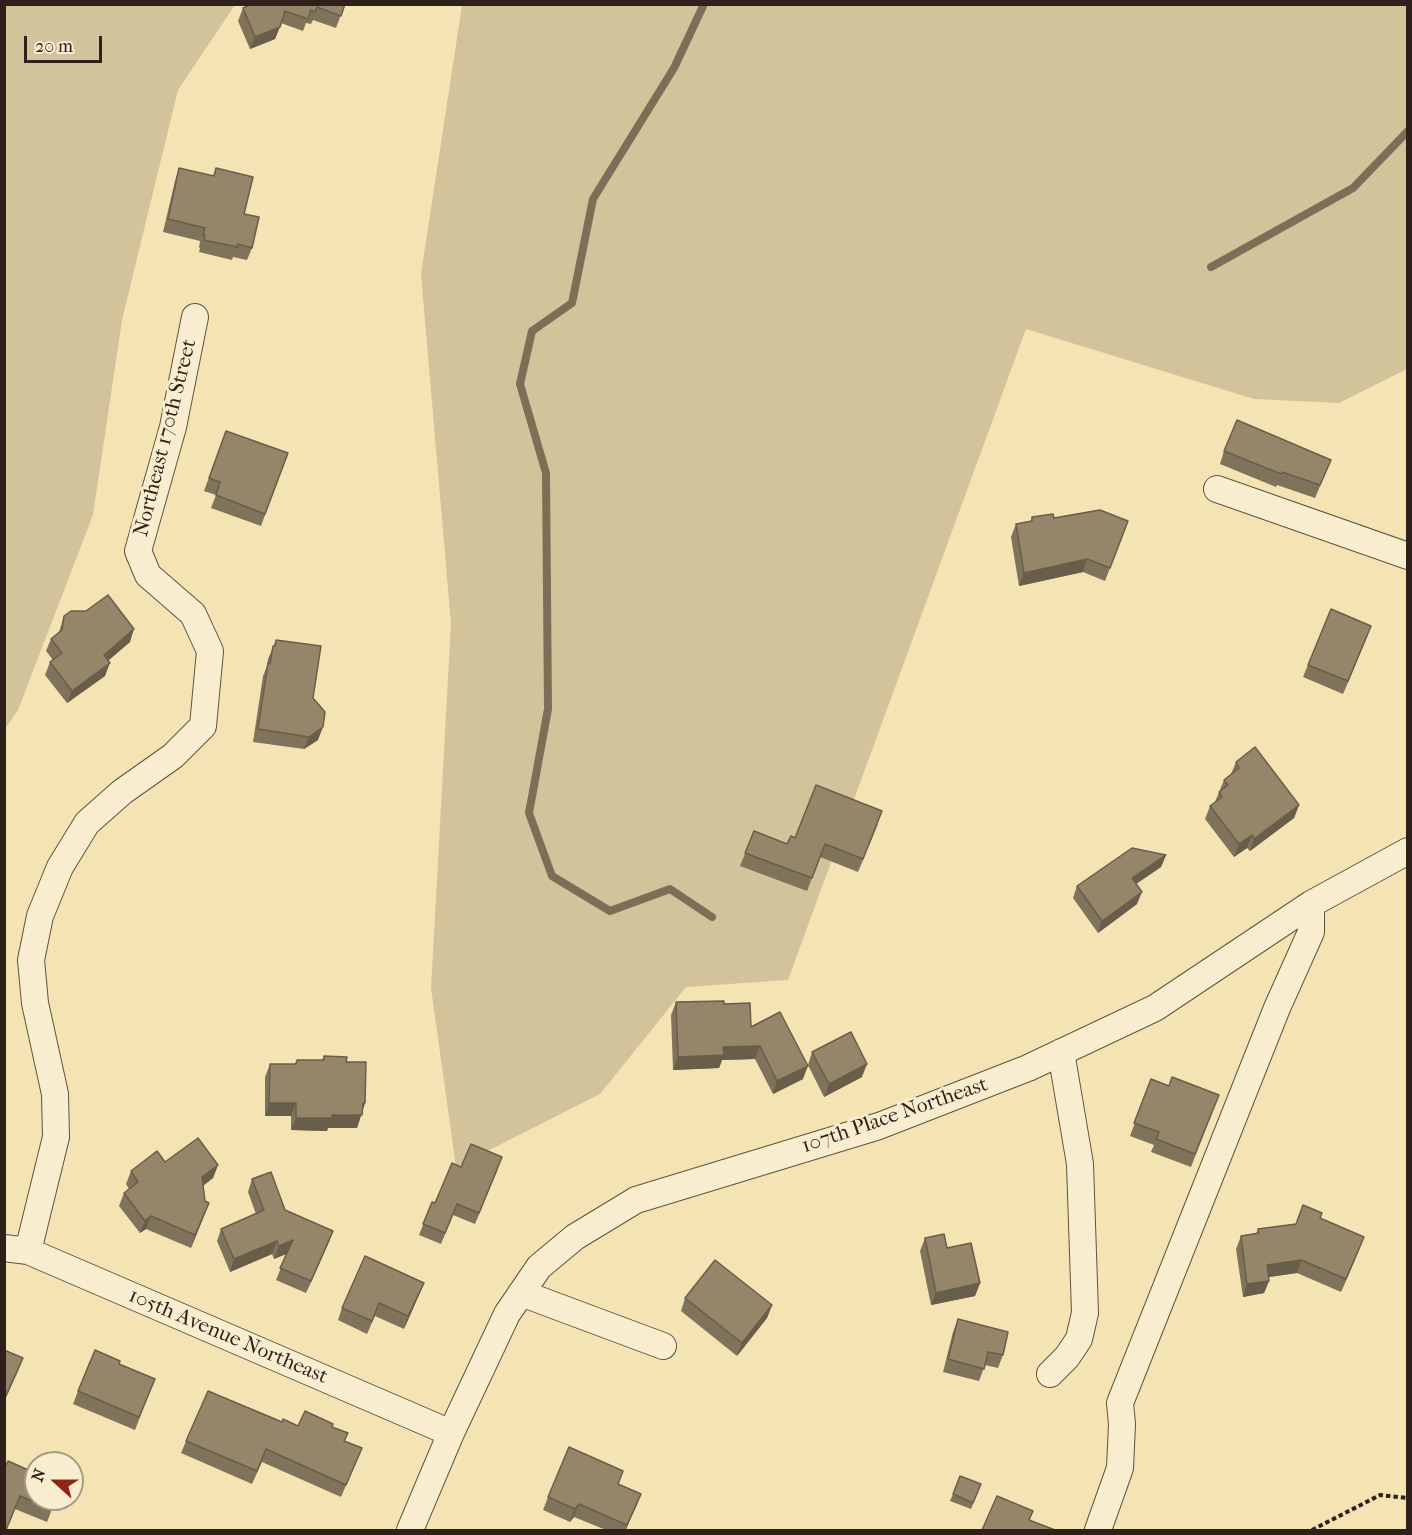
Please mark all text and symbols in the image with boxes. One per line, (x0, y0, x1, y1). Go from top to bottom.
scale bar (27, 24, 105, 62)
text: 20 m (35, 36, 73, 57)
street label: Northeast 170th Street (129, 337, 203, 539)
street label: 107th Place Northeast (799, 1072, 991, 1160)
street label: 105th Avenue Northeast (125, 1284, 331, 1390)
north arrow (24, 1451, 84, 1511)
text: N (28, 1466, 50, 1484)

